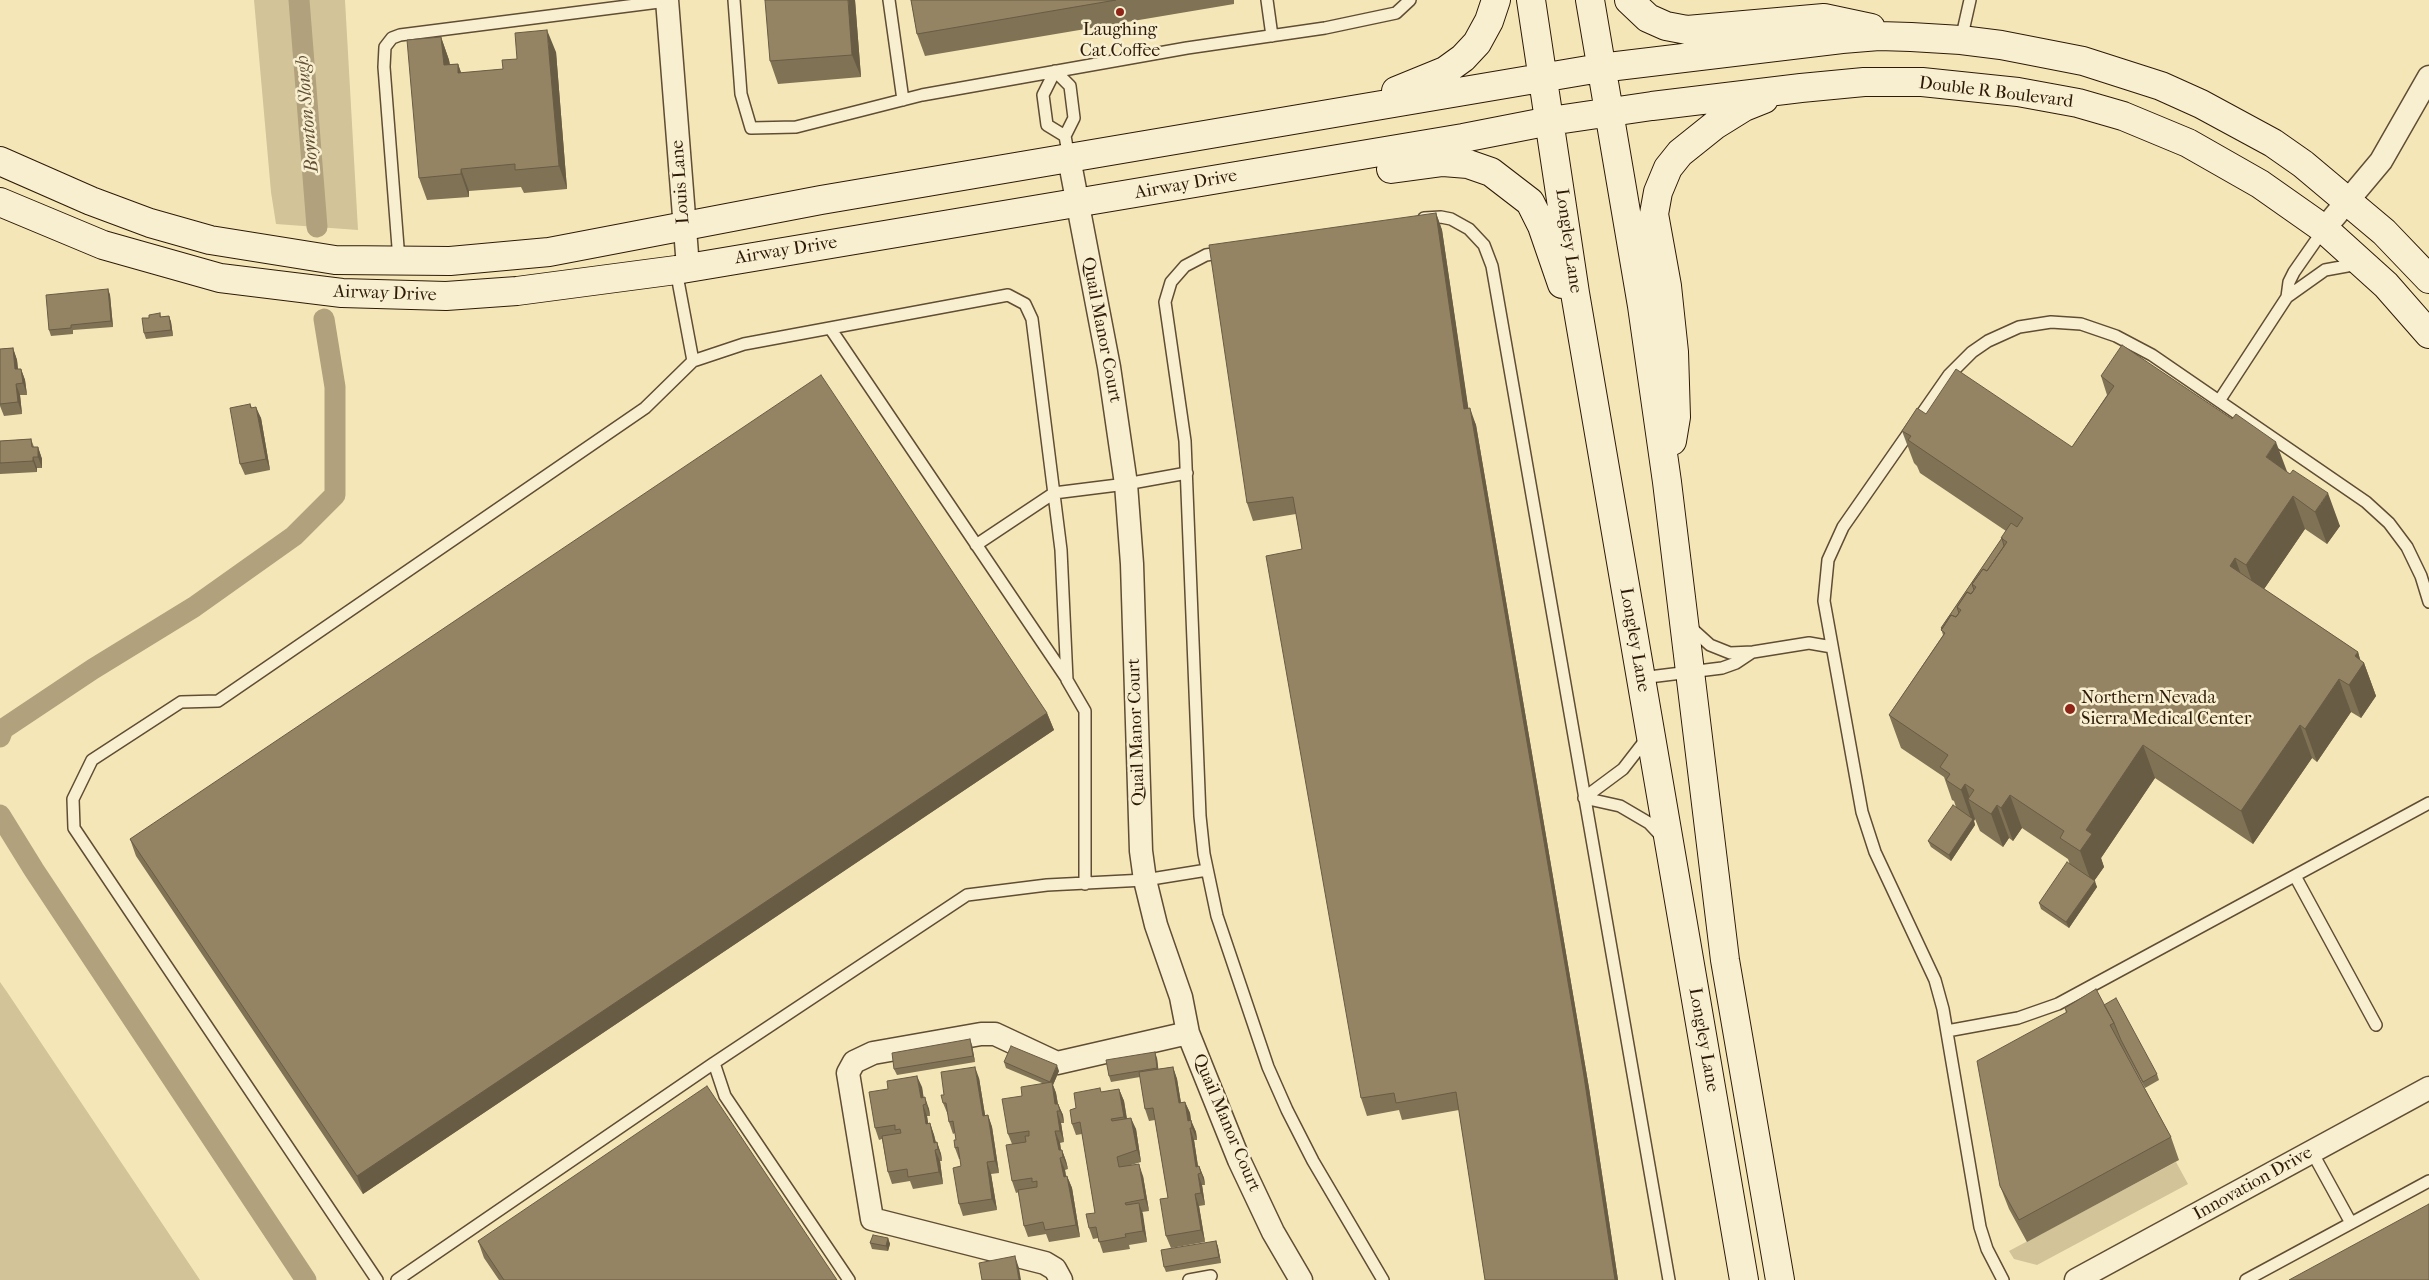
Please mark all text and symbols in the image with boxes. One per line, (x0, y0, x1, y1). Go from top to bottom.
marker: Laughing Cat Coffee (1114, 6, 1126, 18)
place label: Laughing Cat Coffee (1080, 20, 1160, 62)
water label: Boynton Slough (292, 55, 324, 173)
street label: Double R Boulevard (1918, 73, 2074, 113)
street label: Louis Lane (667, 139, 695, 225)
street label: Airway Drive (1133, 165, 1239, 205)
street label: Longley Lane (1550, 187, 1586, 295)
street label: Airway Drive (733, 232, 839, 270)
street label: Quail Manor Court (1076, 255, 1126, 405)
street label: Airway Drive (333, 281, 437, 307)
street label: Longley Lane (1614, 586, 1654, 694)
street label: Quail Manor Court (1124, 658, 1150, 806)
place label: Northern Nevada Sierra Medical Center (2081, 688, 2251, 731)
marker: Northern Nevada Sierra Medical Center (2063, 702, 2077, 716)
street label: Longley Lane (1683, 986, 1723, 1094)
street label: Quail Manor Court (1187, 1051, 1265, 1195)
street label: Innovation Drive (2190, 1142, 2316, 1226)

